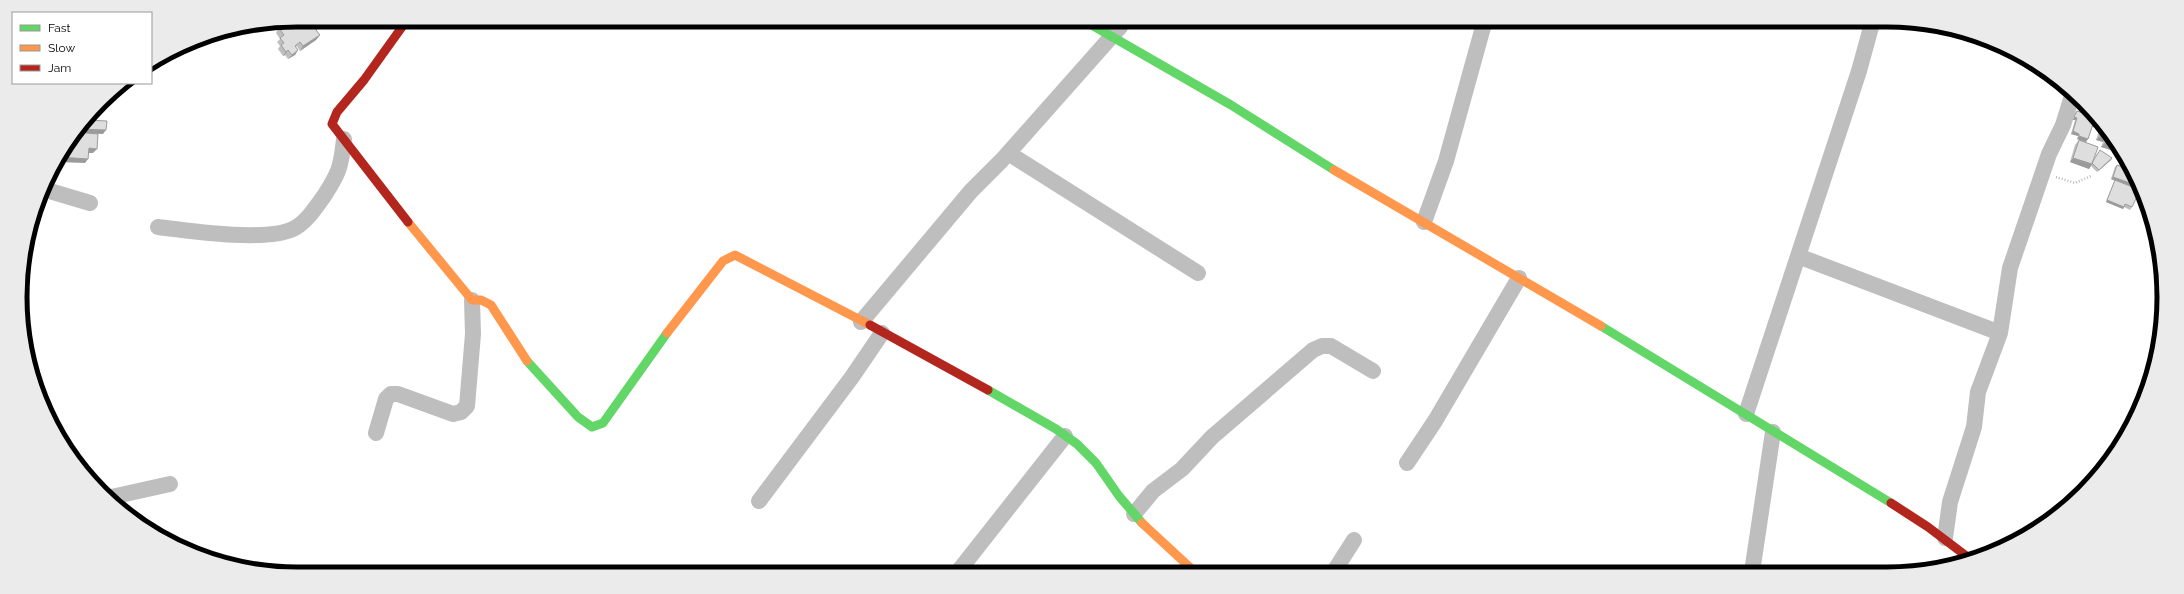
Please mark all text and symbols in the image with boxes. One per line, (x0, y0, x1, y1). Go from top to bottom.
legend (12, 12, 152, 84)
text: Fast (48, 21, 71, 35)
text: Slow (48, 41, 75, 55)
text: Jam (48, 61, 71, 75)

